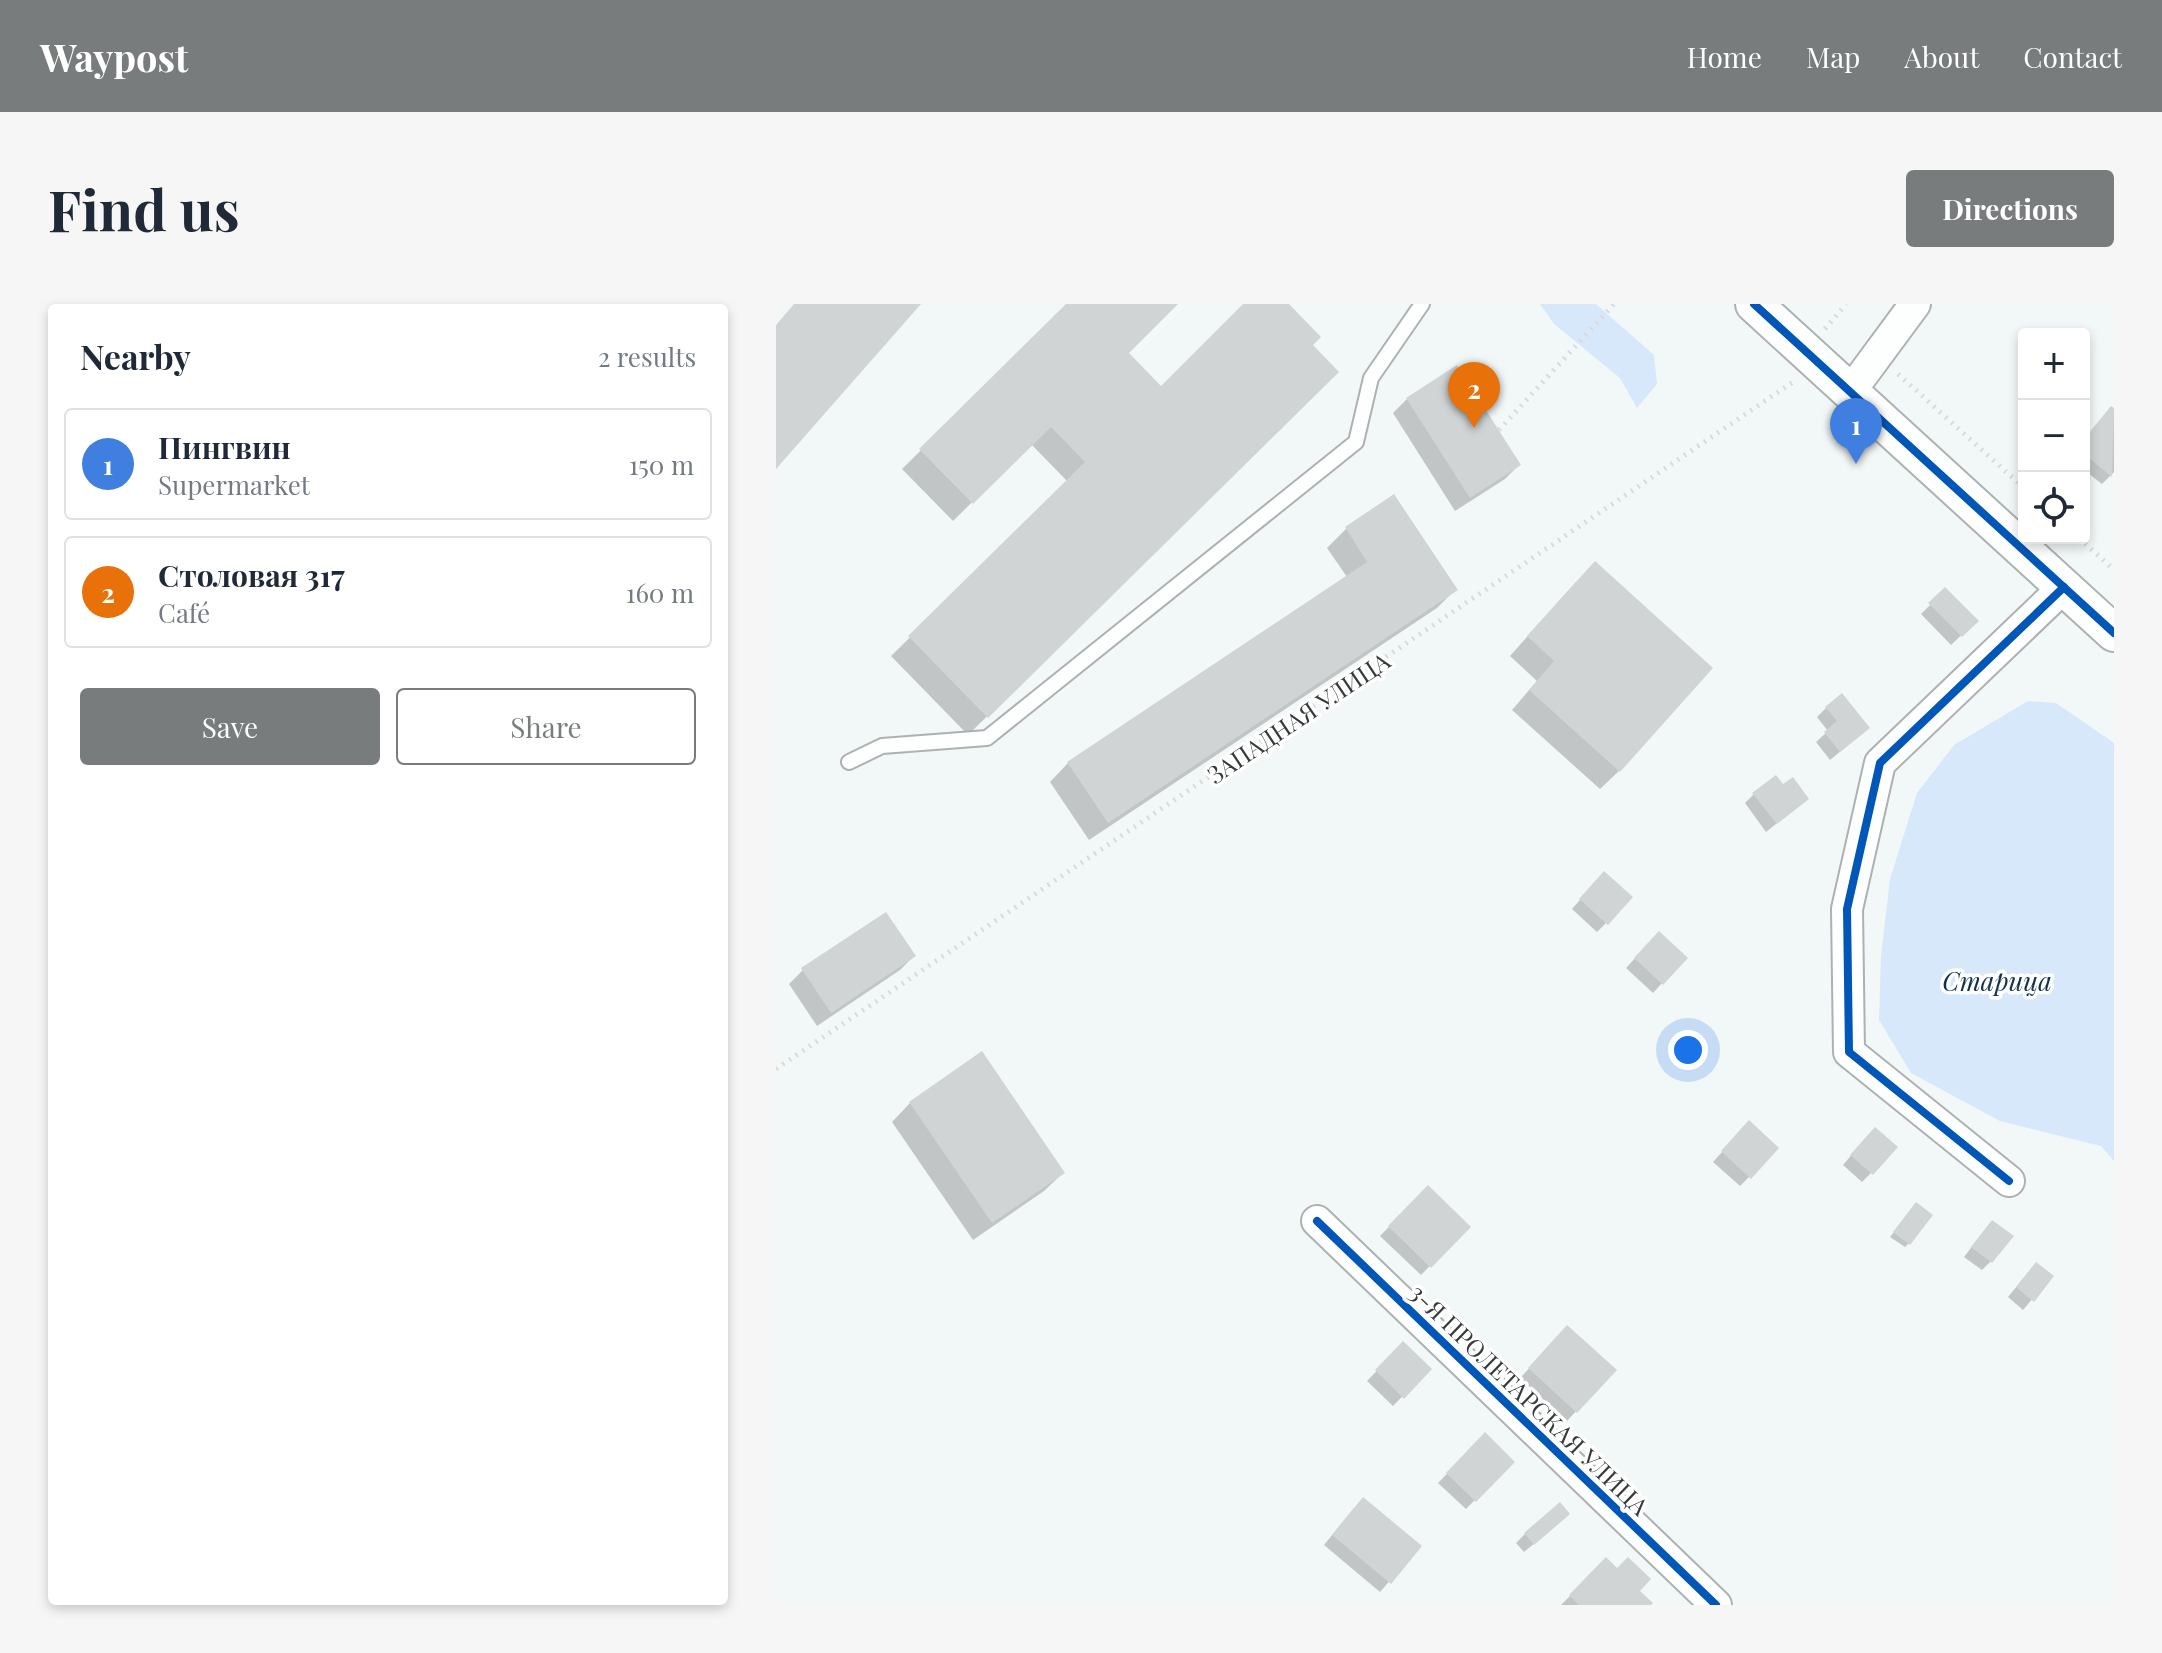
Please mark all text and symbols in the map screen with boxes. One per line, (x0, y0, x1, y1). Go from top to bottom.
text: Waypost (40, 31, 188, 82)
text: Home (1687, 38, 1762, 75)
text: Map (1806, 38, 1860, 75)
text: About (1904, 38, 1979, 75)
text: Contact (2023, 38, 2122, 75)
button: Directions (1906, 170, 2114, 247)
text: Find us (48, 171, 240, 246)
map controls (2018, 328, 2090, 544)
button: + (2018, 328, 2090, 400)
text: Nearby (80, 333, 191, 379)
text: 2 results (598, 339, 696, 374)
pin: 2 (1448, 362, 1500, 428)
pin: 1 (1830, 398, 1882, 464)
button: − (2018, 400, 2090, 472)
text: Пингвин (158, 427, 291, 467)
text: 1 (103, 447, 113, 482)
text: 150 m (629, 447, 694, 482)
text: Supermarket (158, 467, 310, 502)
button: locate (2018, 472, 2090, 544)
text: Столовая 317 (158, 555, 345, 595)
text: 2 (101, 575, 115, 610)
text: 160 m (626, 575, 694, 610)
text: Café (158, 595, 210, 630)
street label: ЗАПАДНАЯ УЛИЦА (1200, 643, 1396, 790)
button: Save (80, 688, 380, 765)
button: Share (396, 688, 696, 765)
water label: Старица (1942, 963, 2052, 998)
your location (1668, 1030, 1708, 1070)
street label: 3-Я ПРОЛЕТАРСКАЯ УЛИЦА (1404, 1276, 1657, 1522)

